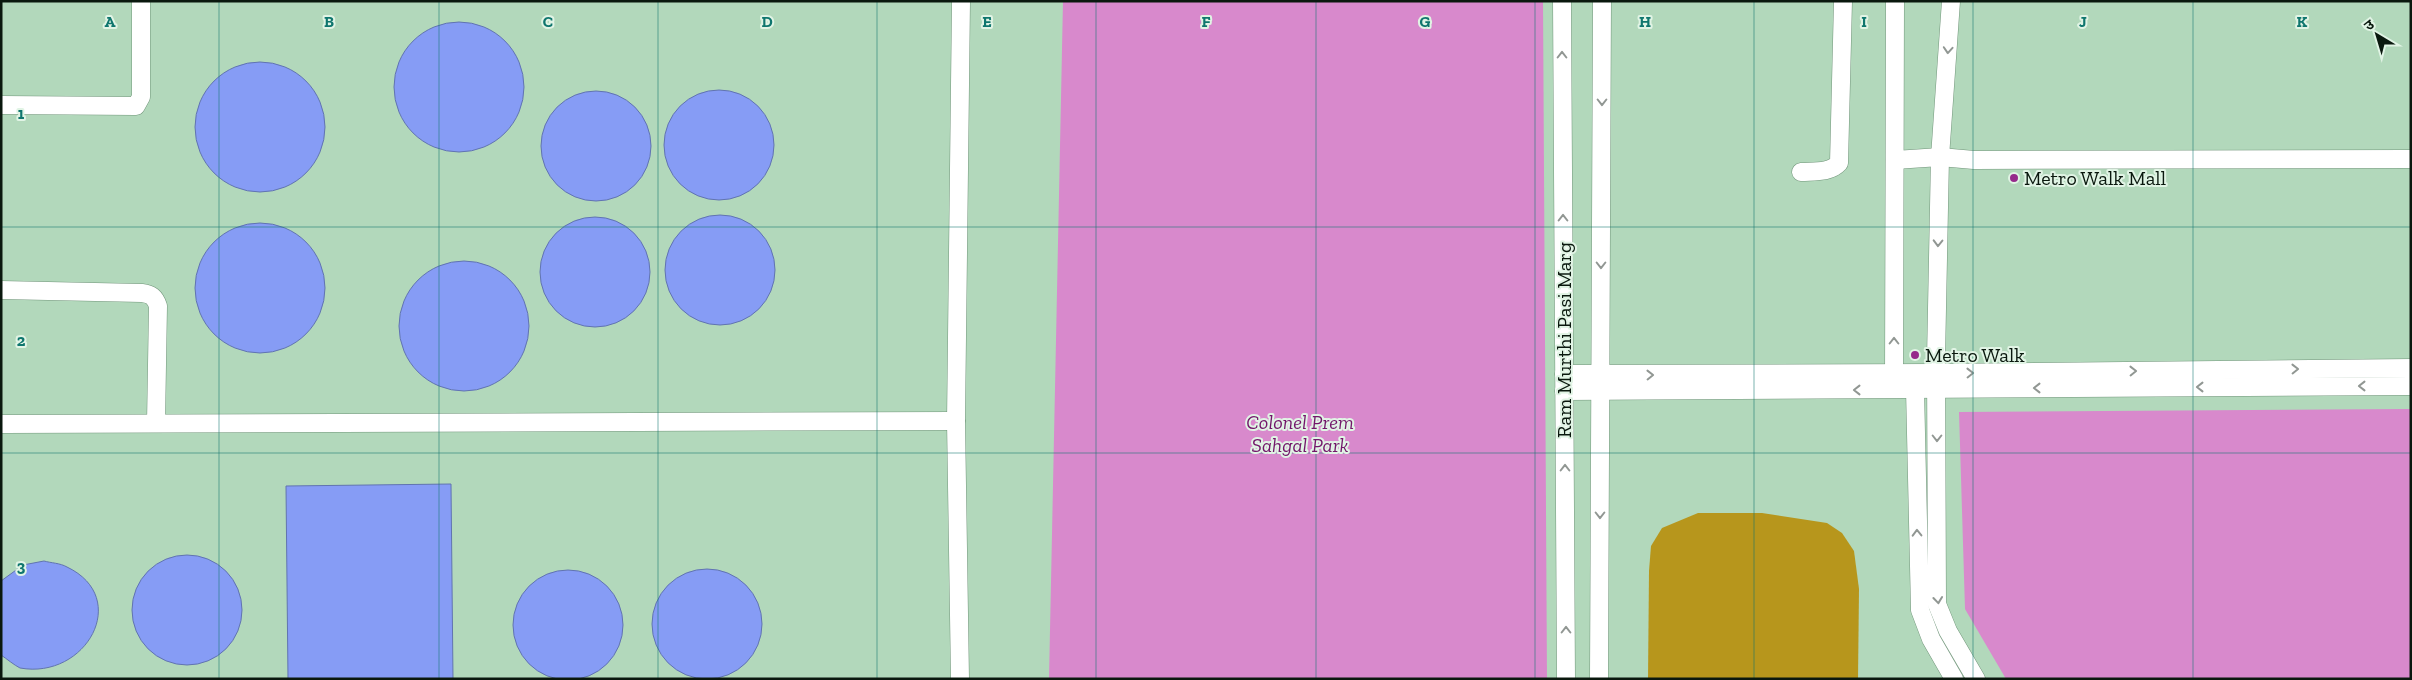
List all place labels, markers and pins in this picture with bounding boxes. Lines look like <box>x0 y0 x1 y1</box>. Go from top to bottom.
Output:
place label: Metro Walk Mall <box>2024 166 2166 190</box>
marker: Metro Walk Mall <box>2008 172 2020 184</box>
place label: Metro Walk <box>1925 343 2025 367</box>
marker: Metro Walk <box>1909 349 1921 361</box>

